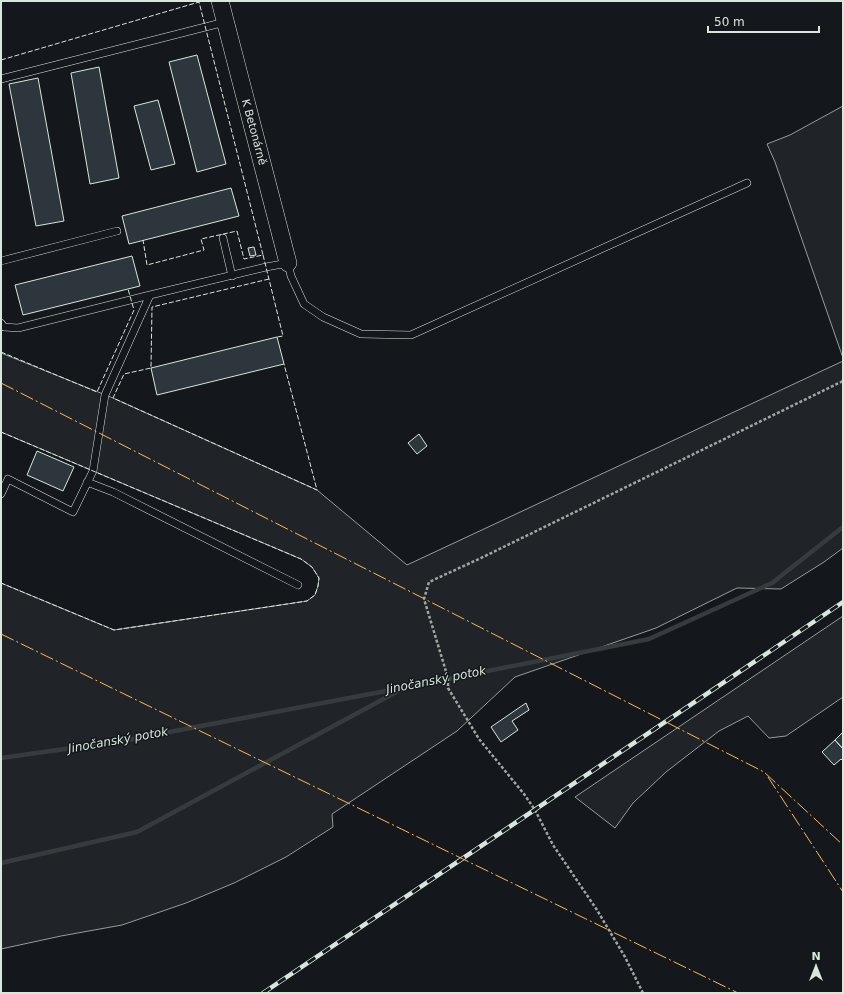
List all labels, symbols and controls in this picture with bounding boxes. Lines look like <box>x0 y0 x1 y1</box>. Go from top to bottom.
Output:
scale bar <box>708 8 819 34</box>
text: 50 m <box>714 15 745 29</box>
street label: K Betonárně <box>239 98 269 167</box>
water label: Jinočanský potok <box>383 663 488 697</box>
water label: Jinočanský potok <box>65 724 170 756</box>
north arrow <box>796 946 836 986</box>
text: N <box>811 950 821 963</box>

